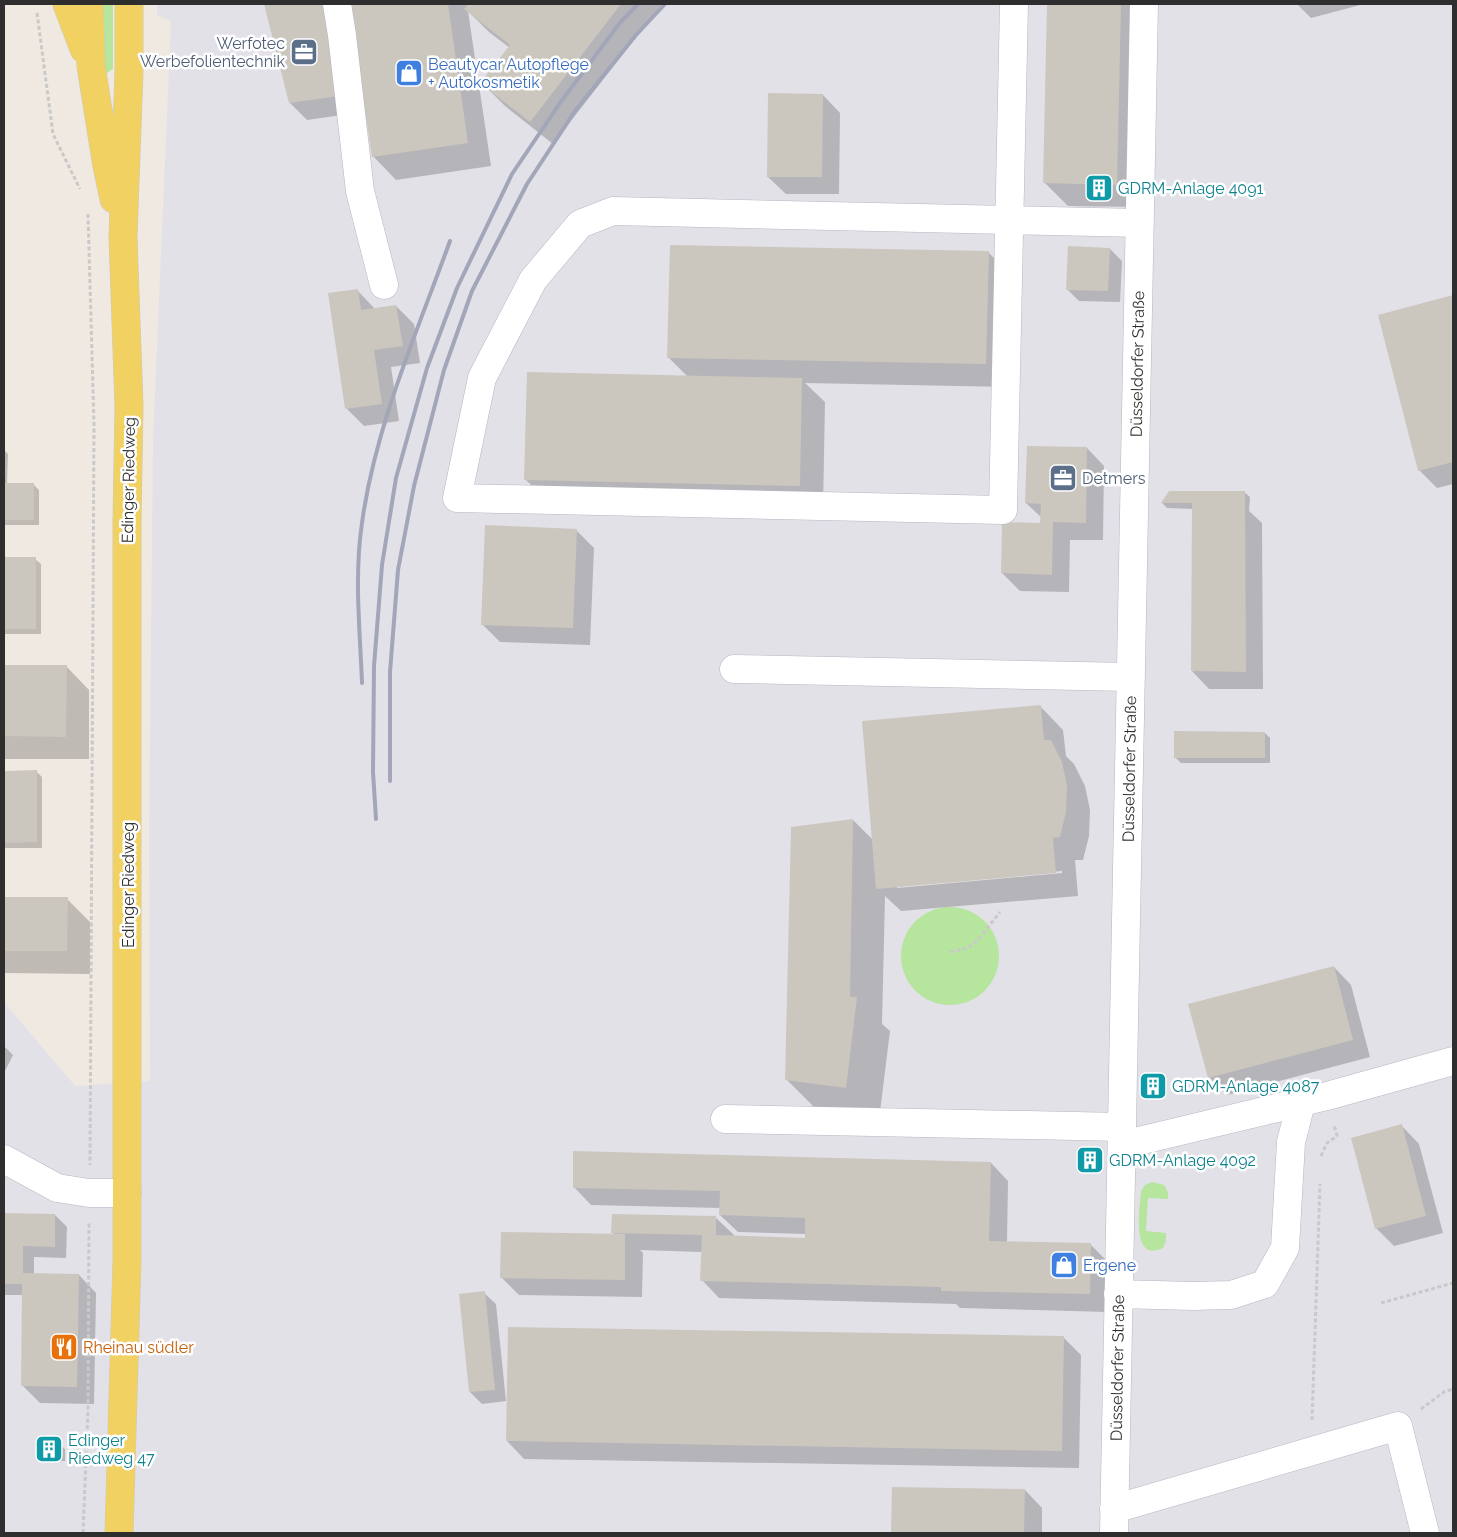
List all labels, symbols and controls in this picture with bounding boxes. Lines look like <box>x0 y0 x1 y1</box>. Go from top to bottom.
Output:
place label: Werfotec Werbefolientechnik <box>140 34 286 71</box>
office icon: Werfotec Werbefolientechnik <box>289 37 319 67</box>
place label: Beautycar Autopflege + Autokosmetik <box>428 55 589 92</box>
shop icon: Beautycar Autopflege + Autokosmetik <box>394 58 424 88</box>
building icon: GDRM-Anlage 4091 <box>1084 173 1114 203</box>
place label: GDRM-Anlage 4091 <box>1118 179 1264 198</box>
street label: Düsseldorfer Straße <box>1127 291 1148 437</box>
street label: Edinger Riedweg <box>118 417 139 543</box>
office icon: Detmers <box>1048 463 1078 493</box>
place label: Detmers <box>1082 469 1146 488</box>
street label: Düsseldorfer Straße <box>1119 696 1140 842</box>
street label: Edinger Riedweg <box>119 822 138 948</box>
building icon: GDRM-Anlage 4087 <box>1138 1071 1168 1101</box>
place label: GDRM-Anlage 4087 <box>1172 1077 1320 1096</box>
building icon: GDRM-Anlage 4092 <box>1075 1145 1105 1175</box>
place label: GDRM-Anlage 4092 <box>1109 1151 1256 1170</box>
shop icon: Ergene <box>1049 1250 1079 1280</box>
place label: Ergene <box>1083 1256 1136 1275</box>
street label: Düsseldorfer Straße <box>1107 1295 1128 1441</box>
restaurant icon: Rheinau südler <box>49 1332 79 1362</box>
place label: Rheinau südler <box>83 1338 194 1357</box>
place label: Edinger Riedweg 47 <box>68 1431 155 1468</box>
building icon: Edinger Riedweg 47 <box>34 1434 64 1464</box>

